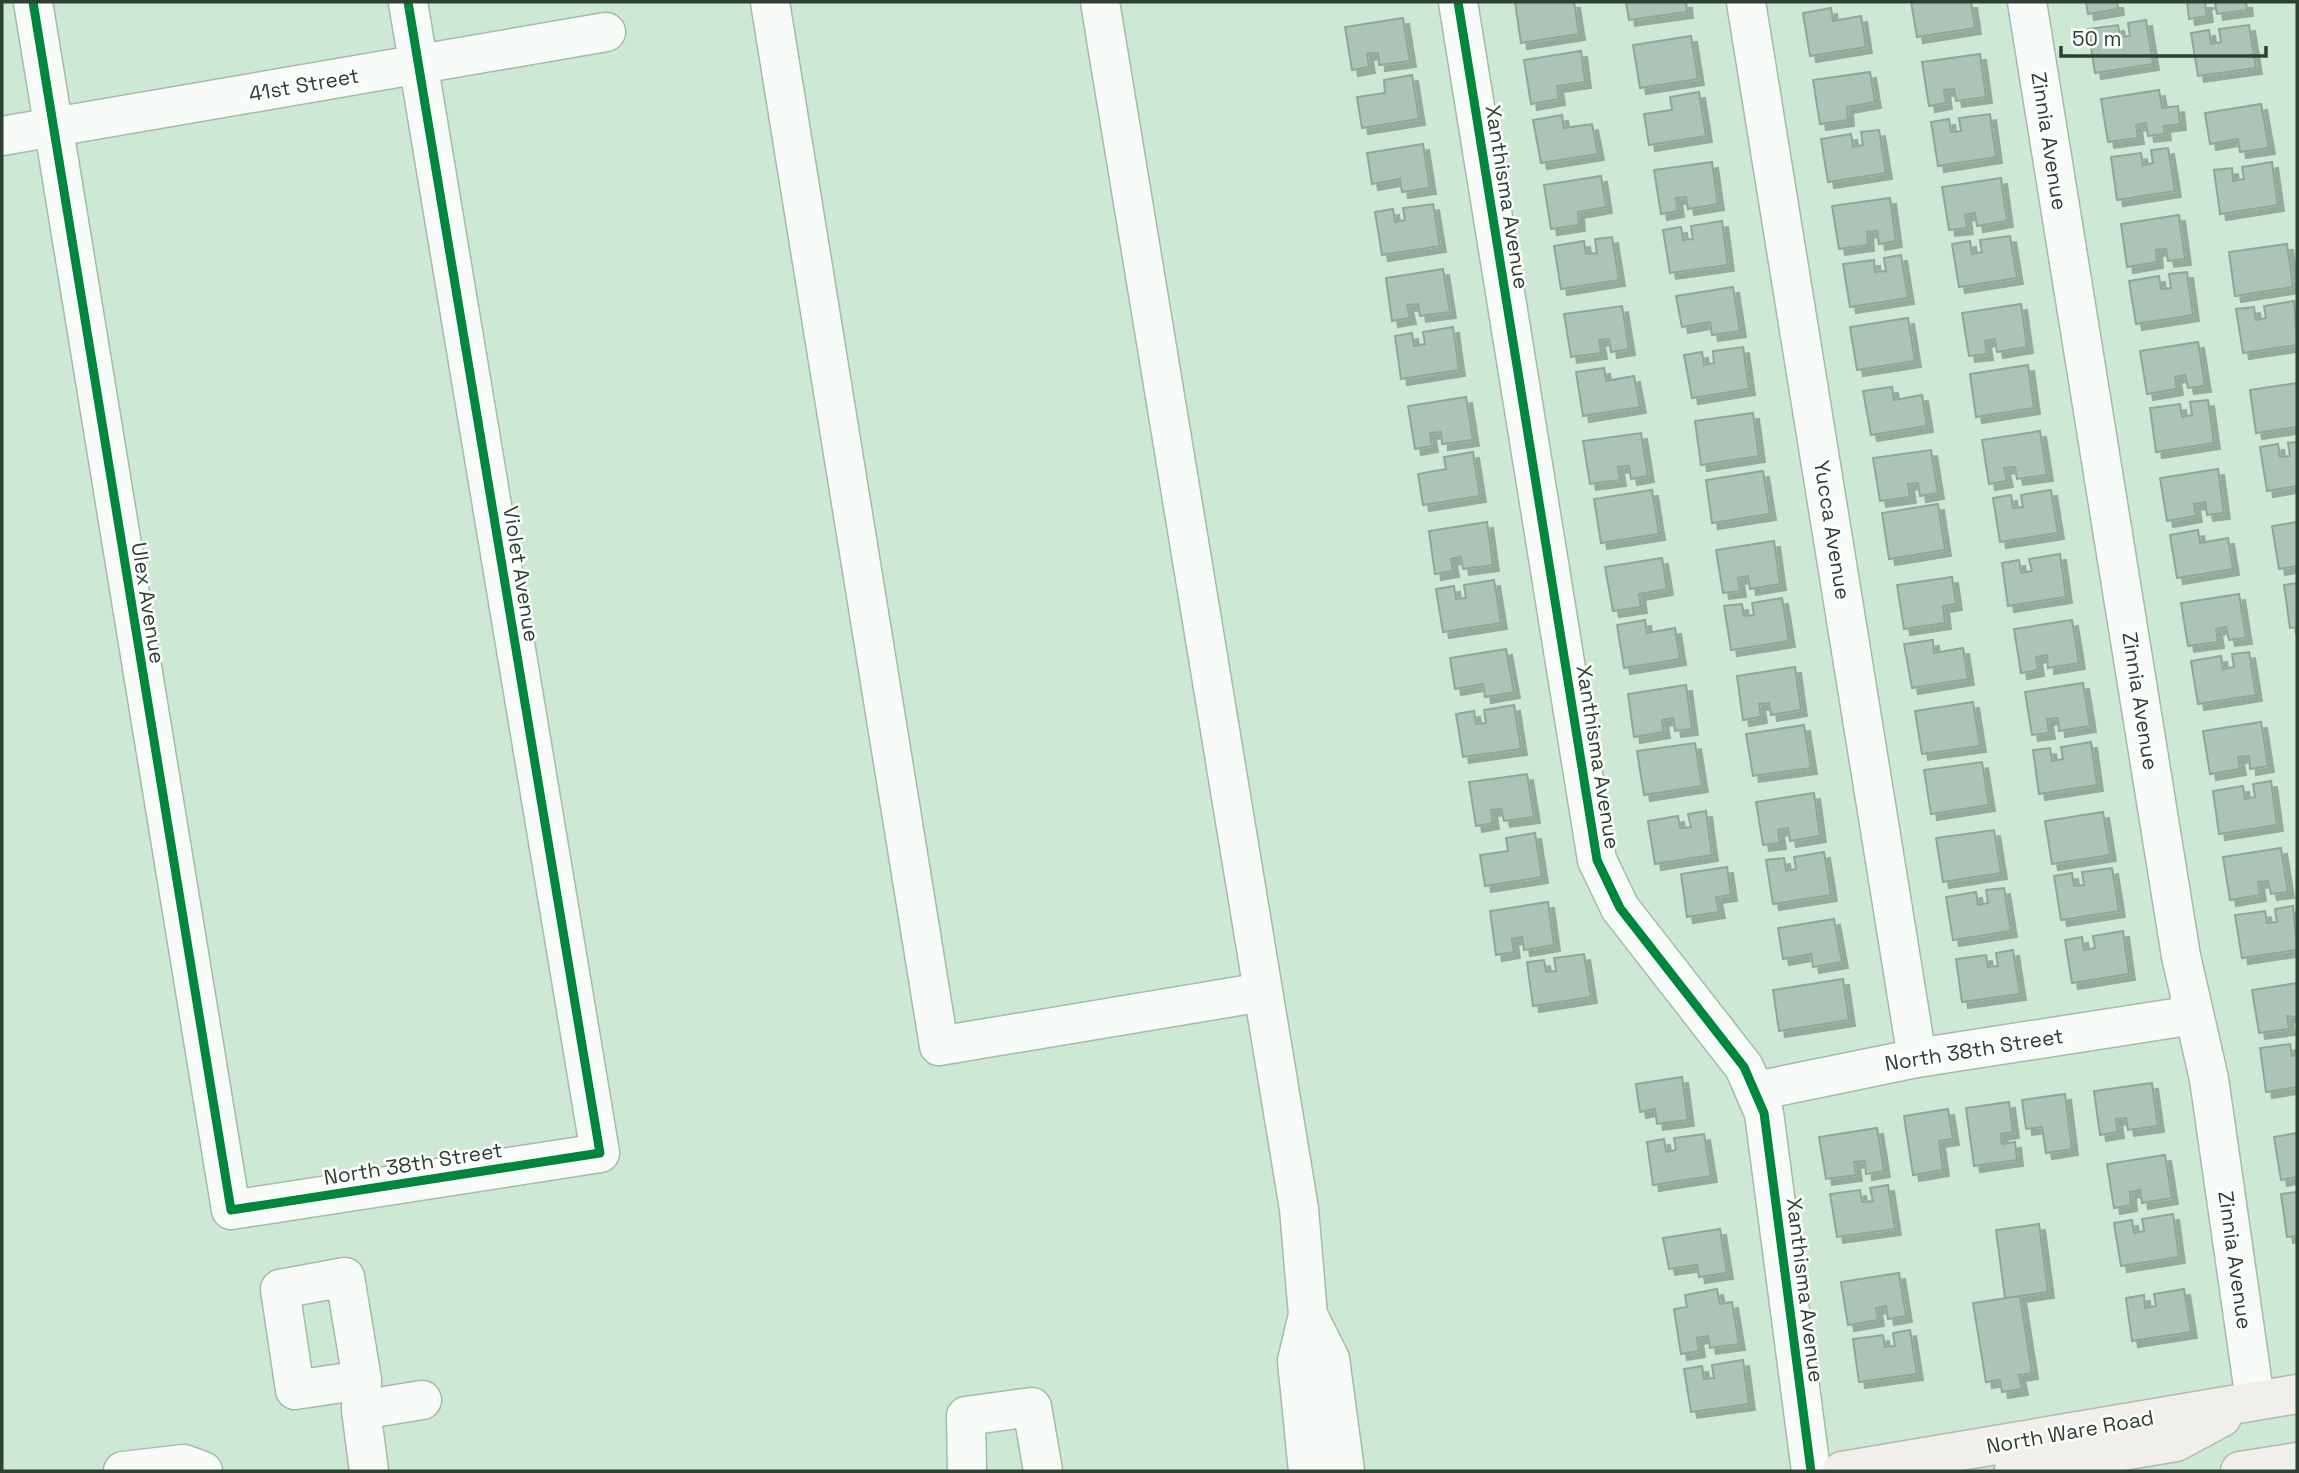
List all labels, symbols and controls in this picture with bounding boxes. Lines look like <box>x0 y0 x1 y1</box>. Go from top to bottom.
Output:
scale bar <box>2061 14 2266 58</box>
text: 50 m <box>2072 25 2122 52</box>
street label: 41st Street <box>247 62 361 107</box>
street label: Zinnia Avenue <box>2025 70 2074 212</box>
street label: Xanthisma Avenue <box>1480 103 1535 291</box>
street label: Yucca Avenue <box>1808 458 1857 601</box>
street label: Violet Avenue <box>497 504 546 644</box>
street label: Ulex Avenue <box>126 540 171 666</box>
street label: Zinnia Avenue <box>2116 630 2165 772</box>
street label: Xanthisma Avenue <box>1571 663 1626 851</box>
street label: North 38th Street <box>1883 1022 2065 1077</box>
street label: North 38th Street <box>322 1136 504 1191</box>
street label: Zinnia Avenue <box>2212 1189 2259 1331</box>
street label: Xanthisma Avenue <box>1781 1196 1830 1384</box>
street label: North Ware Road <box>1984 1403 2156 1460</box>

